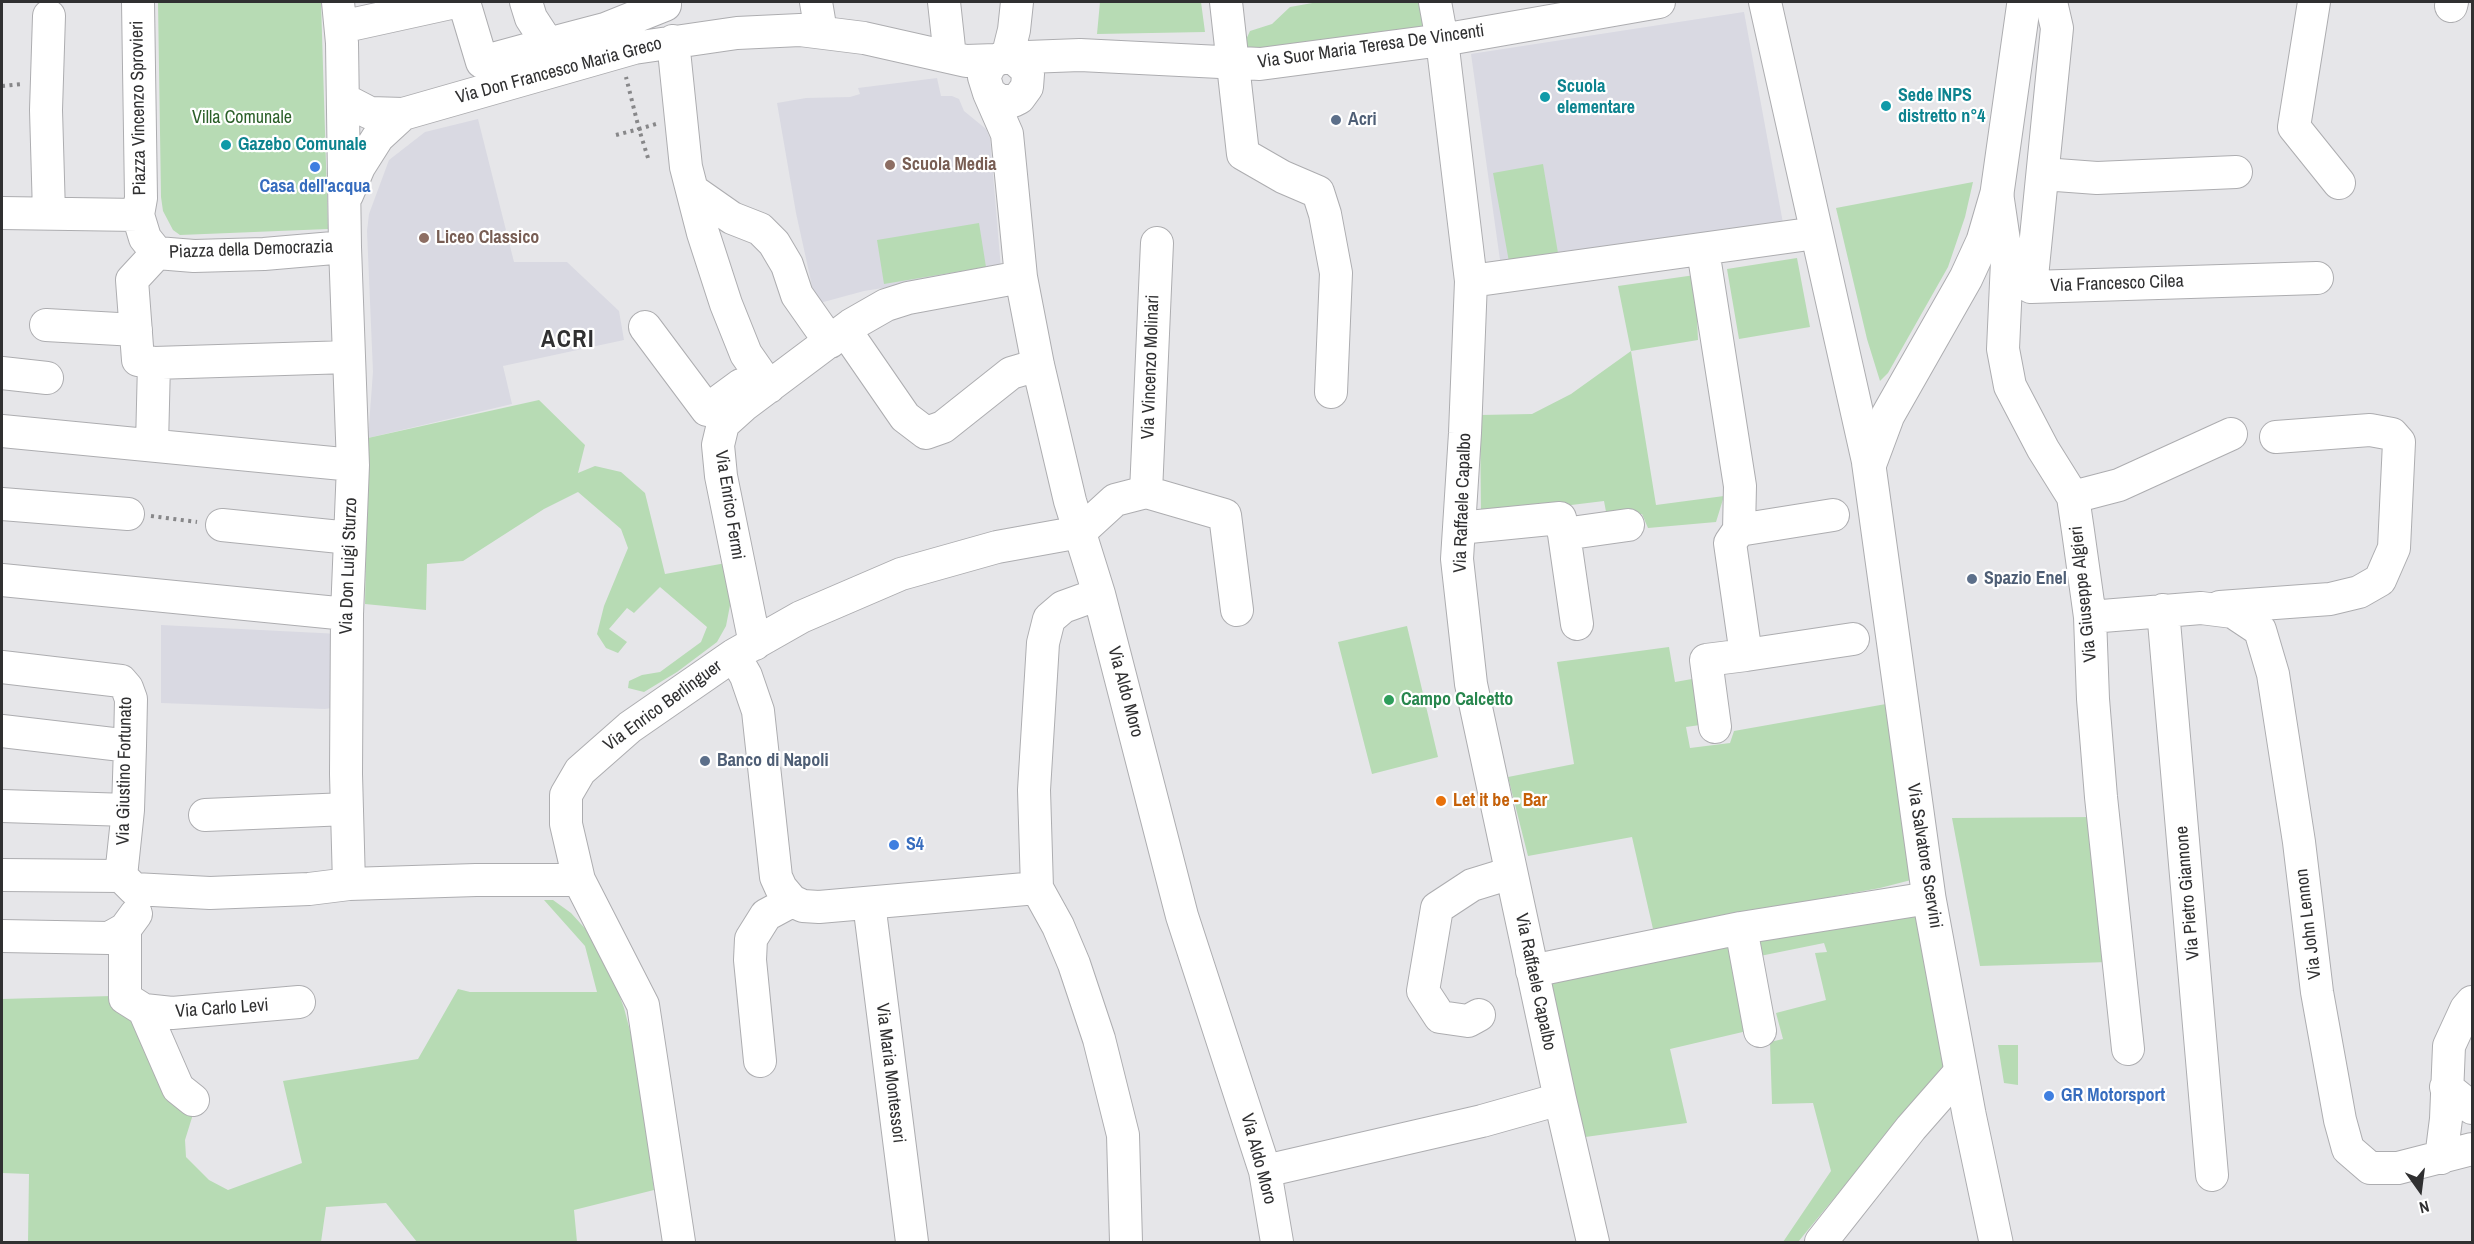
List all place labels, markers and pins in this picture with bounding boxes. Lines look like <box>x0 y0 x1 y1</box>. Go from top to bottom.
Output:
place label: Scuola elementare <box>1557 76 1635 118</box>
place label: Sede INPS distretto n°4 <box>1898 85 1986 128</box>
marker: Scuola elementare <box>1538 90 1552 104</box>
marker: Sede INPS distretto n°4 <box>1879 99 1893 113</box>
place label: Acri <box>1348 109 1377 131</box>
marker: Acri <box>1329 113 1343 127</box>
place label: Gazebo Comunale <box>238 134 367 156</box>
marker: Gazebo Comunale <box>219 138 233 152</box>
place label: Scuola Media <box>902 154 996 176</box>
marker: Scuola Media <box>883 158 897 172</box>
marker: Casa dell'acqua <box>308 160 322 174</box>
place label: Casa dell'acqua <box>260 176 370 198</box>
place label: Liceo Classico <box>436 227 539 249</box>
marker: Liceo Classico <box>417 231 431 245</box>
place label: Spazio Enel <box>1984 568 2067 590</box>
marker: Spazio Enel <box>1965 572 1979 586</box>
place label: Campo Calcetto <box>1401 689 1513 711</box>
marker: Campo Calcetto <box>1382 693 1396 707</box>
place label: Banco di Napoli <box>717 750 829 772</box>
marker: Banco di Napoli <box>698 754 712 768</box>
place label: Let it be - Bar <box>1453 790 1547 812</box>
marker: Let it be - Bar <box>1434 794 1448 808</box>
place label: S4 <box>906 834 924 856</box>
marker: S4 <box>887 838 901 852</box>
place label: GR Motorsport <box>2061 1085 2165 1107</box>
marker: GR Motorsport <box>2042 1089 2056 1103</box>

